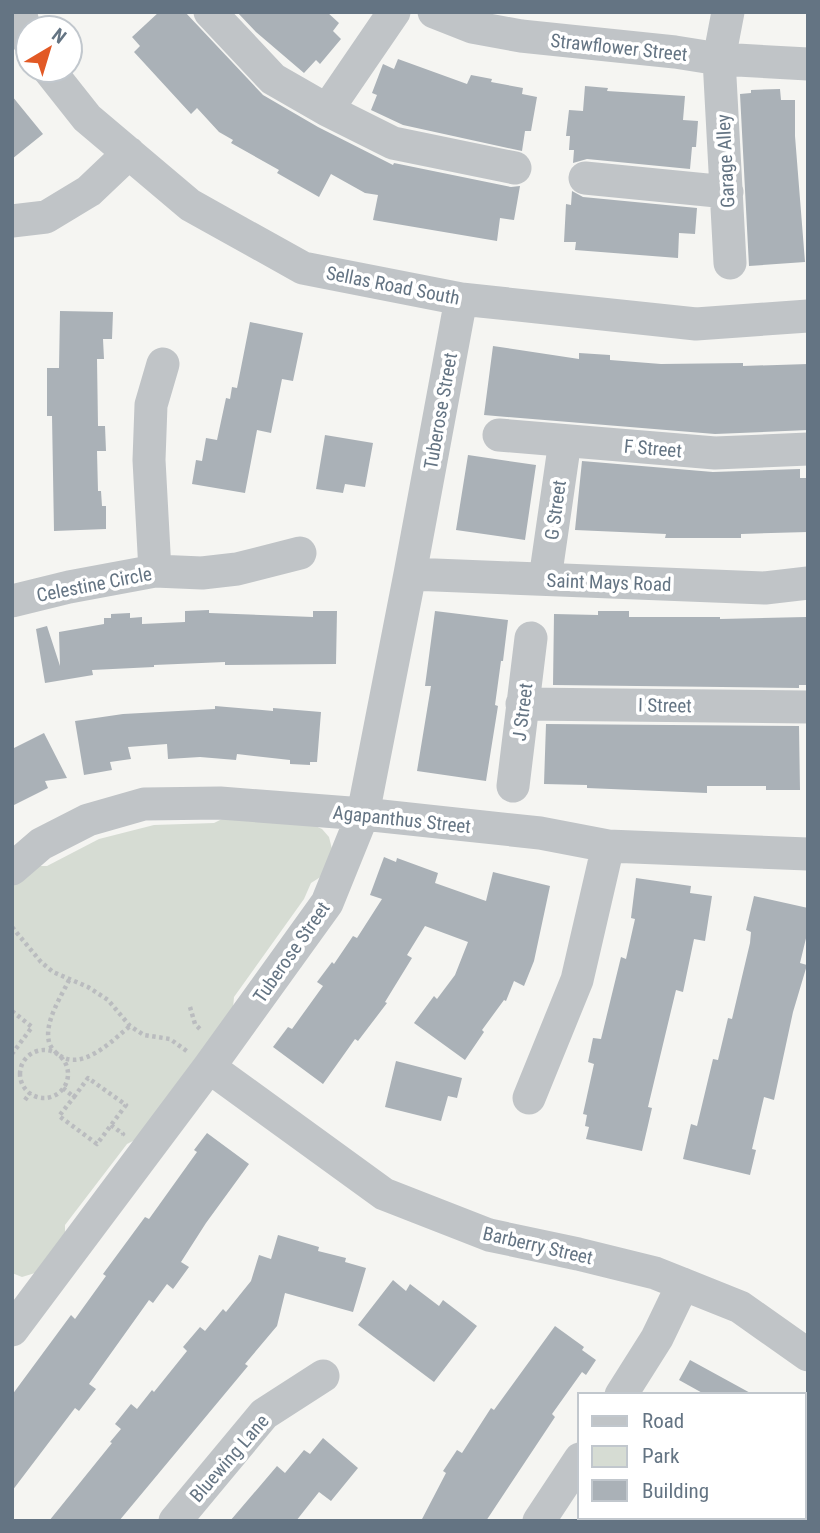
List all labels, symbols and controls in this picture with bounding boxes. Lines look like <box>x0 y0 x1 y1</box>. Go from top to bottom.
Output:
north arrow <box>14 14 84 84</box>
text: N <box>47 23 71 49</box>
street label: Strawflower Street <box>549 29 688 66</box>
street label: Garage Alley <box>712 113 739 208</box>
street label: Sellas Road South <box>324 261 462 310</box>
street label: Tuberose Street <box>419 351 462 471</box>
street label: F Street <box>623 435 683 462</box>
street label: G Street <box>540 479 571 541</box>
street label: Celestine Circle <box>35 562 154 607</box>
street label: Saint Mays Road <box>546 569 672 596</box>
street label: J Street <box>508 682 537 742</box>
street label: I Street <box>638 694 692 717</box>
street label: Agapanthus Street <box>332 801 472 838</box>
street label: Tuberose Street <box>248 897 335 1007</box>
street label: Barberry Street <box>481 1222 595 1269</box>
legend <box>578 1393 806 1519</box>
text: Road <box>642 1409 684 1433</box>
street label: Bluewing Lane <box>185 1410 274 1507</box>
text: Park <box>642 1444 680 1468</box>
text: Building <box>642 1479 709 1503</box>

